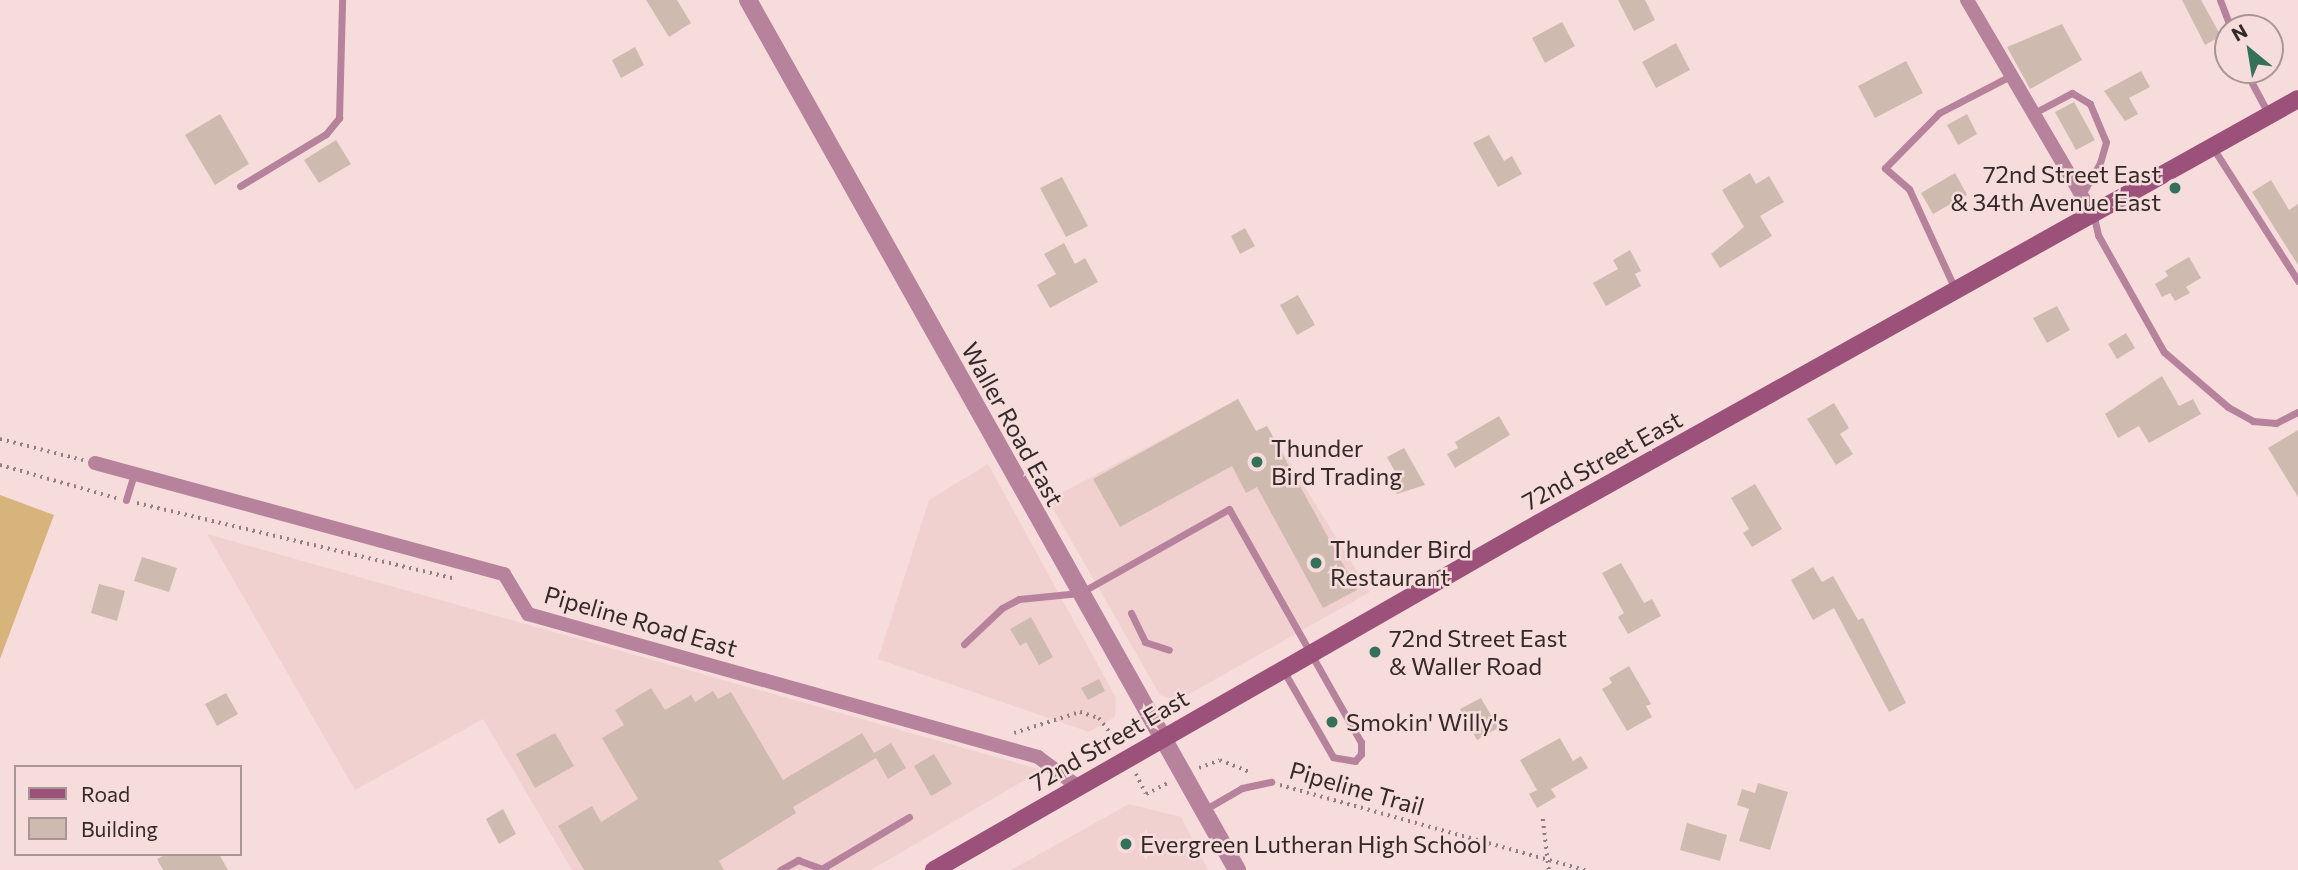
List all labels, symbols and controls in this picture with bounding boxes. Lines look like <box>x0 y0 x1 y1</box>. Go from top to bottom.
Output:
north arrow <box>2214 14 2284 84</box>
text: N <box>2227 19 2251 46</box>
place label: 72nd Street East & 34th Avenue East <box>1950 160 2161 216</box>
marker: 72nd Street East & 34th Avenue East <box>2167 180 2183 196</box>
street label: Waller Road East <box>956 337 1070 511</box>
street label: 72nd Street East <box>1517 404 1687 516</box>
place label: Thunder Bird Trading <box>1271 434 1402 490</box>
marker: Thunder Bird Trading <box>1249 454 1265 470</box>
place label: Thunder Bird Restaurant <box>1330 535 1472 591</box>
marker: Thunder Bird Restaurant <box>1308 555 1324 571</box>
street label: Pipeline Road East <box>541 580 741 662</box>
place label: 72nd Street East & Waller Road <box>1389 624 1567 680</box>
marker: 72nd Street East & Waller Road <box>1367 644 1383 660</box>
street label: 72nd Street East <box>1025 683 1193 797</box>
place label: Smokin' Willy's <box>1346 708 1509 736</box>
marker: Smokin' Willy's <box>1324 714 1340 730</box>
street label: Pipeline Trail <box>1286 755 1428 821</box>
legend <box>14 765 242 856</box>
text: Road <box>81 781 130 806</box>
text: Building <box>81 816 158 841</box>
place label: Evergreen Lutheran High School <box>1140 830 1487 858</box>
marker: Evergreen Lutheran High School <box>1118 836 1134 852</box>

